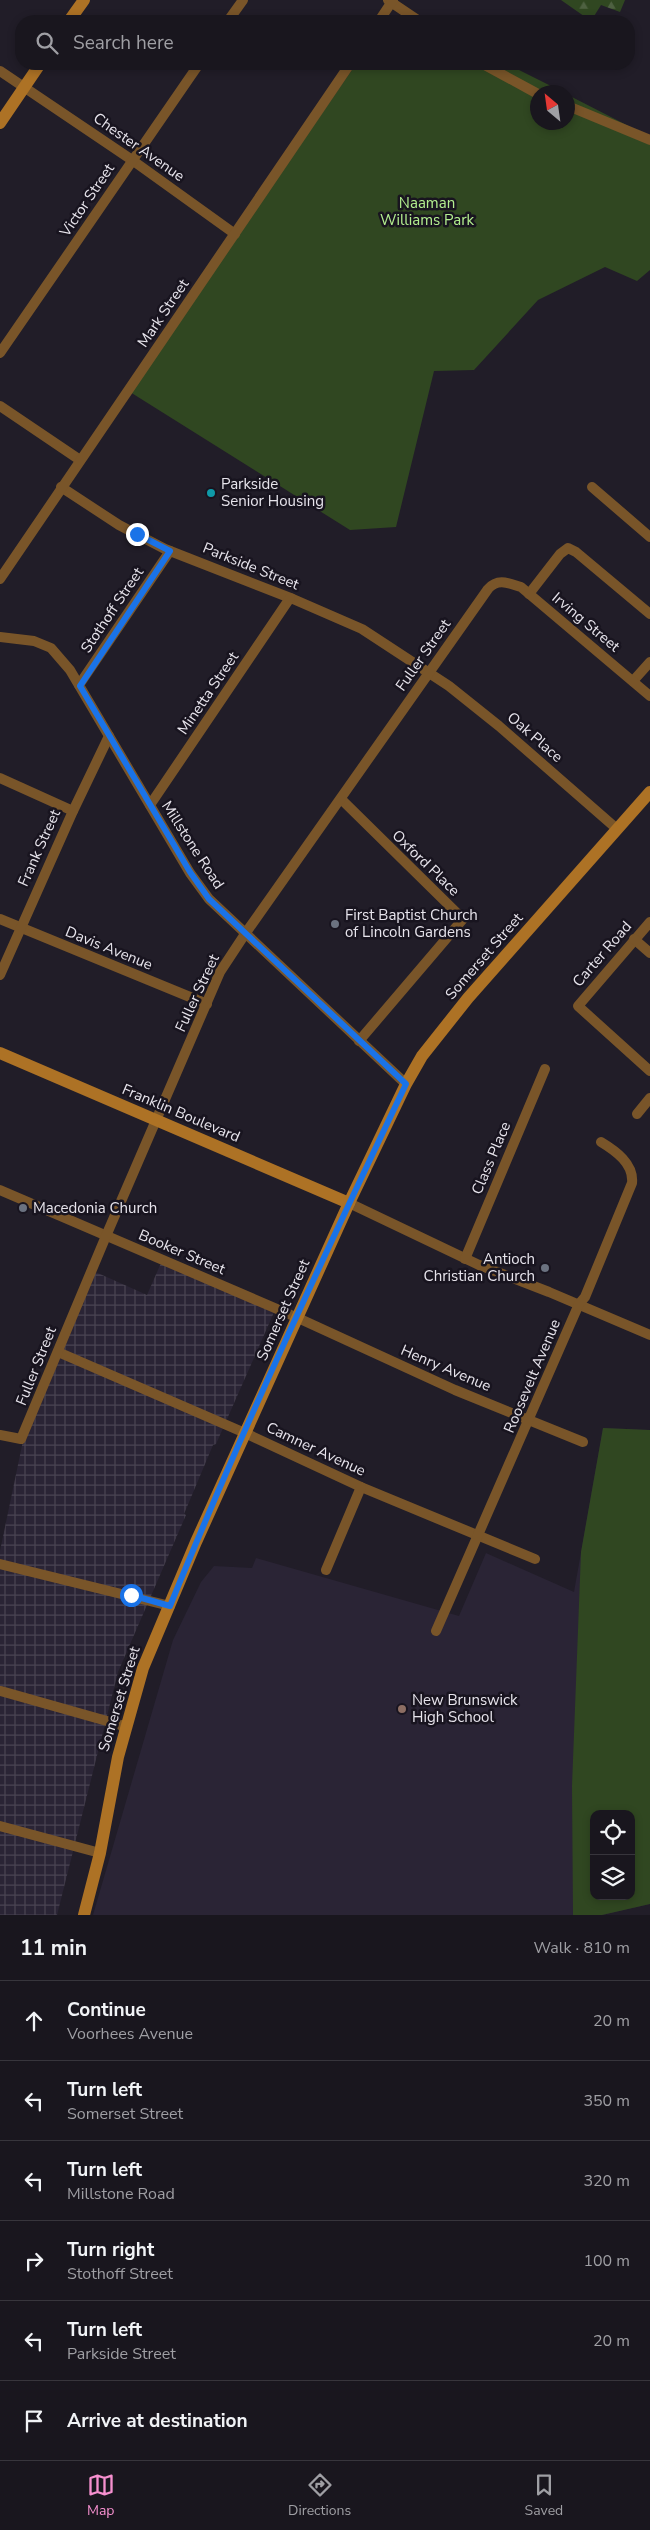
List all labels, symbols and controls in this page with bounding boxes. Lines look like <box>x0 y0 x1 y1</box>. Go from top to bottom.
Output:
search box <box>15 15 635 70</box>
icon: search <box>33 29 61 57</box>
text: Search here <box>73 30 174 56</box>
north arrow <box>530 85 575 130</box>
street label: Chester Avenue <box>89 108 189 186</box>
street label: Victor Street <box>55 159 119 241</box>
park label: Naaman Williams Park <box>380 193 475 230</box>
street label: Mark Street <box>133 274 194 351</box>
place label: Parkside Senior Housing <box>221 474 324 511</box>
marker: Parkside Senior Housing <box>205 487 217 499</box>
route end <box>126 523 149 546</box>
street label: Parkside Street <box>200 538 303 595</box>
street label: Stothoff Street <box>76 563 148 657</box>
street label: Irving Street <box>548 588 625 657</box>
street label: Fuller Street <box>391 614 456 695</box>
street label: Minetta Street <box>173 647 244 738</box>
street label: Oak Place <box>503 707 567 767</box>
street label: Millstone Road <box>157 797 229 893</box>
street label: Frank Street <box>13 806 65 890</box>
street label: Oxford Place <box>388 826 464 900</box>
place label: First Baptist Church of Lincoln Gardens <box>345 905 478 942</box>
street label: Somerset Street <box>441 908 528 1004</box>
street label: Carter Road <box>568 917 636 991</box>
marker: First Baptist Church of Lincoln Gardens <box>329 918 341 930</box>
street label: Davis Avenue <box>62 921 156 975</box>
street label: Fuller Street <box>170 950 224 1035</box>
street label: Franklin Boulevard <box>119 1079 243 1147</box>
street label: Class Place <box>467 1118 515 1198</box>
place label: Macedonia Church <box>33 1198 157 1218</box>
marker: Macedonia Church <box>17 1202 29 1214</box>
street label: Booker Street <box>136 1225 229 1280</box>
place label: Antioch Christian Church <box>424 1249 535 1286</box>
street label: Somerset Street <box>252 1256 315 1364</box>
marker: Antioch Christian Church <box>539 1262 551 1274</box>
street label: Roosevelt Avenue <box>499 1316 565 1436</box>
street label: Fuller Street <box>11 1323 61 1408</box>
street label: Henry Avenue <box>398 1340 494 1396</box>
street label: Camner Avenue <box>263 1417 369 1481</box>
route start <box>120 1584 143 1607</box>
street label: Somerset Street <box>94 1643 145 1754</box>
place label: New Brunswick High School <box>412 1690 518 1727</box>
marker: New Brunswick High School <box>396 1703 408 1715</box>
map controls <box>590 1810 635 1900</box>
button: locate <box>590 1810 635 1855</box>
button: layers <box>590 1855 635 1900</box>
text: 11 min <box>20 1934 87 1962</box>
text: Walk · 810 m <box>534 1937 630 1959</box>
text: Continue <box>67 1997 146 2023</box>
icon: ahead <box>20 2007 48 2035</box>
text: 20 m <box>593 2010 630 2032</box>
text: Voorhees Avenue <box>67 2023 193 2045</box>
text: Turn left <box>67 2077 142 2103</box>
icon: left <box>20 2087 48 2115</box>
text: 350 m <box>583 2090 630 2112</box>
text: Somerset Street <box>67 2103 183 2125</box>
text: Turn left <box>67 2157 142 2183</box>
icon: left <box>20 2167 48 2195</box>
text: 320 m <box>583 2170 630 2192</box>
text: Millstone Road <box>67 2183 175 2205</box>
text: Turn right <box>67 2237 154 2263</box>
icon: right <box>20 2247 48 2275</box>
text: 100 m <box>583 2250 630 2272</box>
text: Stothoff Street <box>67 2263 173 2285</box>
text: Turn left <box>67 2317 142 2343</box>
icon: left <box>20 2327 48 2355</box>
text: 20 m <box>593 2330 630 2352</box>
text: Parkside Street <box>67 2343 176 2365</box>
icon: arrive <box>20 2407 48 2435</box>
text: Arrive at destination <box>67 2408 248 2434</box>
tab: Map <box>87 2471 115 2520</box>
tab: Directions <box>288 2471 351 2520</box>
tab: Saved <box>525 2471 563 2520</box>

